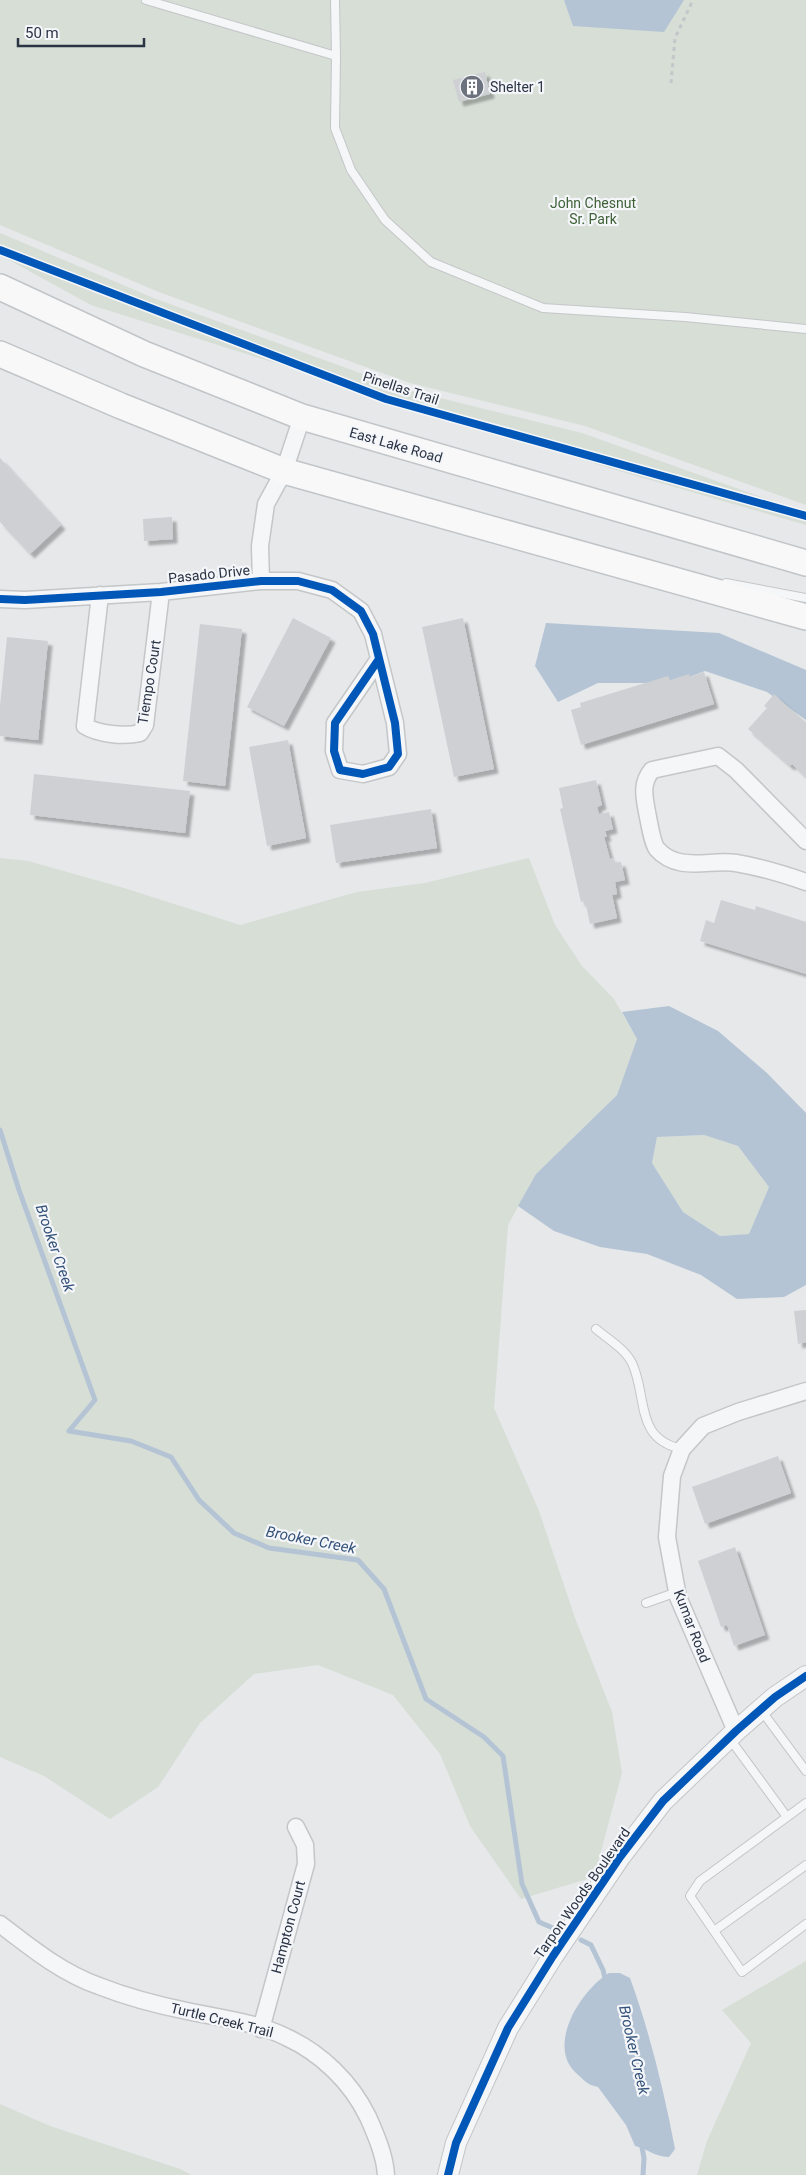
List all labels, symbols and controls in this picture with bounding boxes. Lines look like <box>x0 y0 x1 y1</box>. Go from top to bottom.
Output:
scale bar <box>18 15 144 47</box>
text: 50 m <box>25 24 59 42</box>
building icon: Shelter 1 <box>459 74 485 100</box>
place label: Shelter 1 <box>490 79 545 95</box>
park label: John Chesnut Sr. Park <box>550 195 636 227</box>
street label: Pinellas Trail <box>361 368 441 408</box>
street label: East Lake Road <box>348 424 444 466</box>
street label: Pasado Drive <box>167 562 251 586</box>
street label: Tiempo Court <box>134 638 164 725</box>
water label: Brooker Creek <box>32 1202 79 1295</box>
water label: Brooker Creek <box>265 1522 358 1558</box>
street label: Kumar Road <box>671 1587 713 1665</box>
street label: Tarpon Woods Boulevard <box>531 1825 633 1961</box>
street label: Hampton Court <box>268 1878 308 1975</box>
street label: Turtle Creek Trail <box>169 2000 275 2040</box>
water label: Brooker Creek <box>615 2004 653 2097</box>

